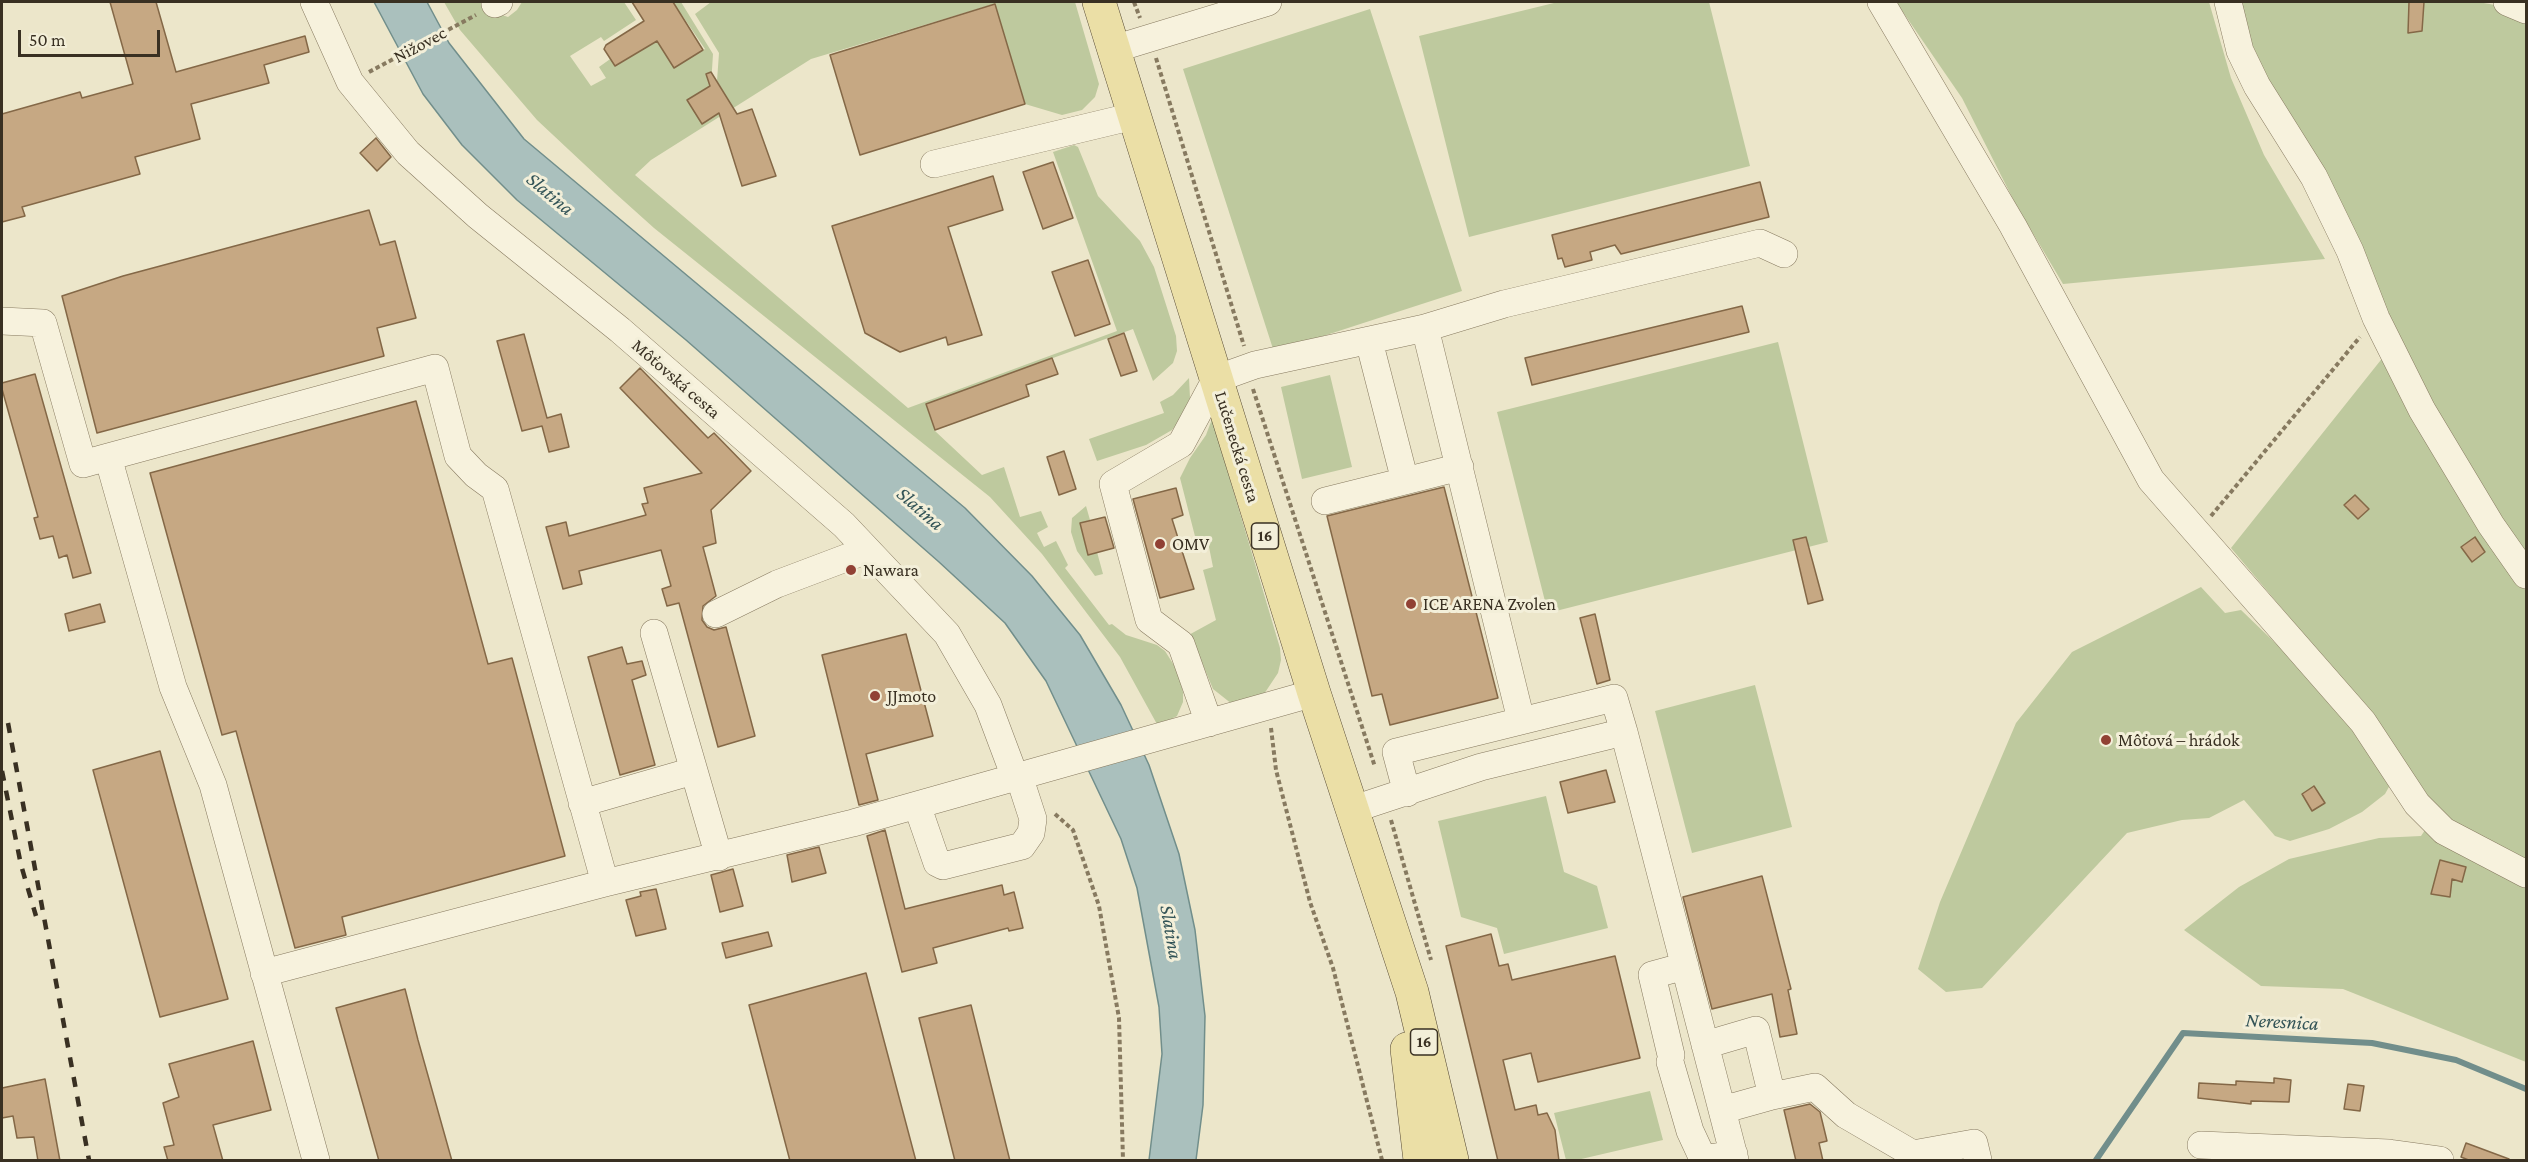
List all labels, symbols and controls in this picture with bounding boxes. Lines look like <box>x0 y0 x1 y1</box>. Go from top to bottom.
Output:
scale bar <box>21 18 164 56</box>
street label: Nižovec <box>390 22 450 68</box>
text: 50 m <box>29 30 66 50</box>
water label: Slatina <box>521 167 579 221</box>
street label: Môťovská cesta <box>627 335 725 423</box>
street label: Lučenecká cesta <box>1210 389 1264 505</box>
water label: Slatina <box>892 482 948 536</box>
road number: 16 <box>1252 523 1278 549</box>
place label: OMV <box>1172 533 1209 555</box>
marker: OMV <box>1153 537 1167 551</box>
place label: Nawara <box>863 559 919 581</box>
marker: Nawara <box>844 563 858 577</box>
place label: ICE ARENA Zvolen <box>1423 593 1556 615</box>
marker: ICE ARENA Zvolen <box>1404 597 1418 611</box>
place label: JJmoto <box>887 685 936 707</box>
marker: JJmoto <box>868 689 882 703</box>
place label: Môťová – hrádok <box>2118 729 2240 751</box>
marker: Môťová – hrádok <box>2099 733 2113 747</box>
water label: Slatina <box>1154 903 1188 961</box>
water label: Neresnica <box>2245 1008 2319 1036</box>
road number: 16 <box>1410 1029 1438 1055</box>

